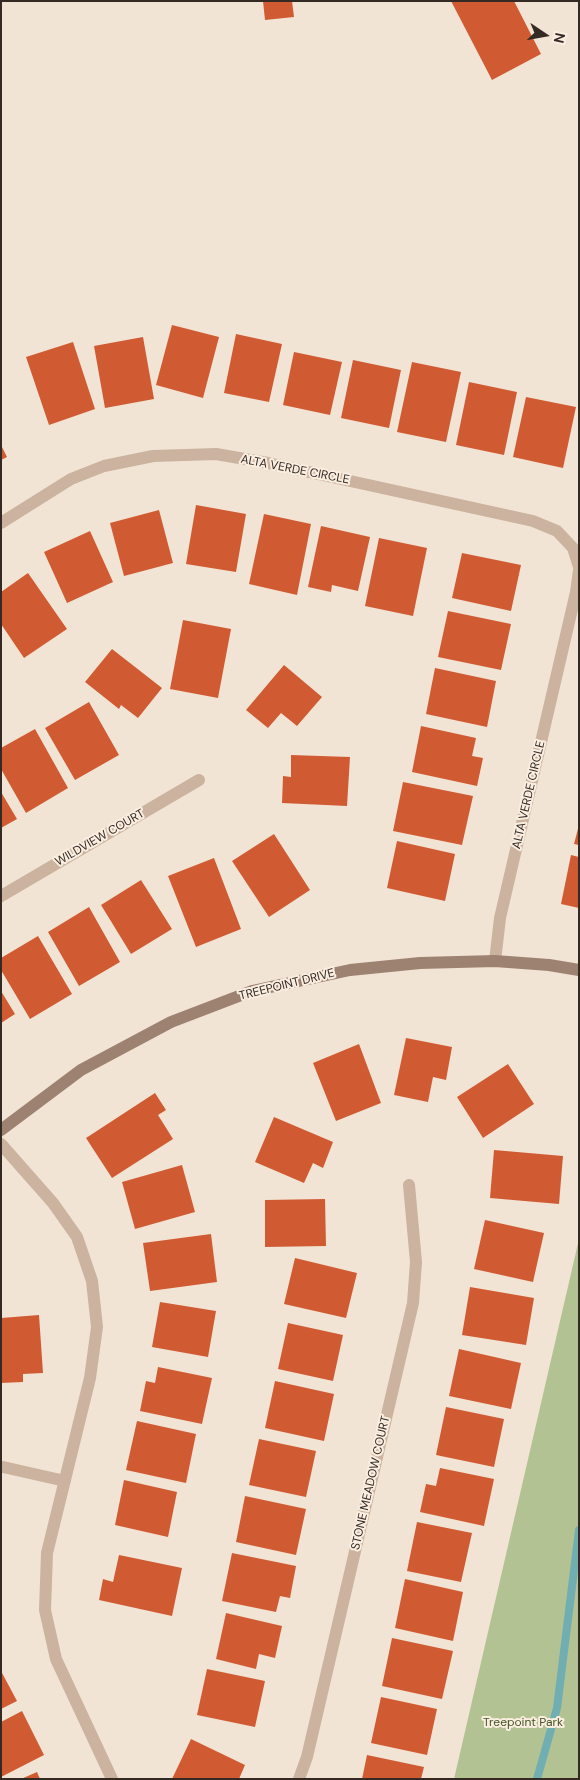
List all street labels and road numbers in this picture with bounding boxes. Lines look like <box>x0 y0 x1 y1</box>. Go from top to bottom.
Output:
street label: ALTA VERDE CIRCLE <box>239 452 351 488</box>
street label: ALTA VERDE CIRCLE <box>510 740 548 850</box>
street label: WILDVIEW COURT <box>53 807 147 869</box>
street label: TREEPOINT DRIVE <box>238 966 336 1004</box>
street label: STONE MEADOW COURT <box>349 1415 393 1551</box>

